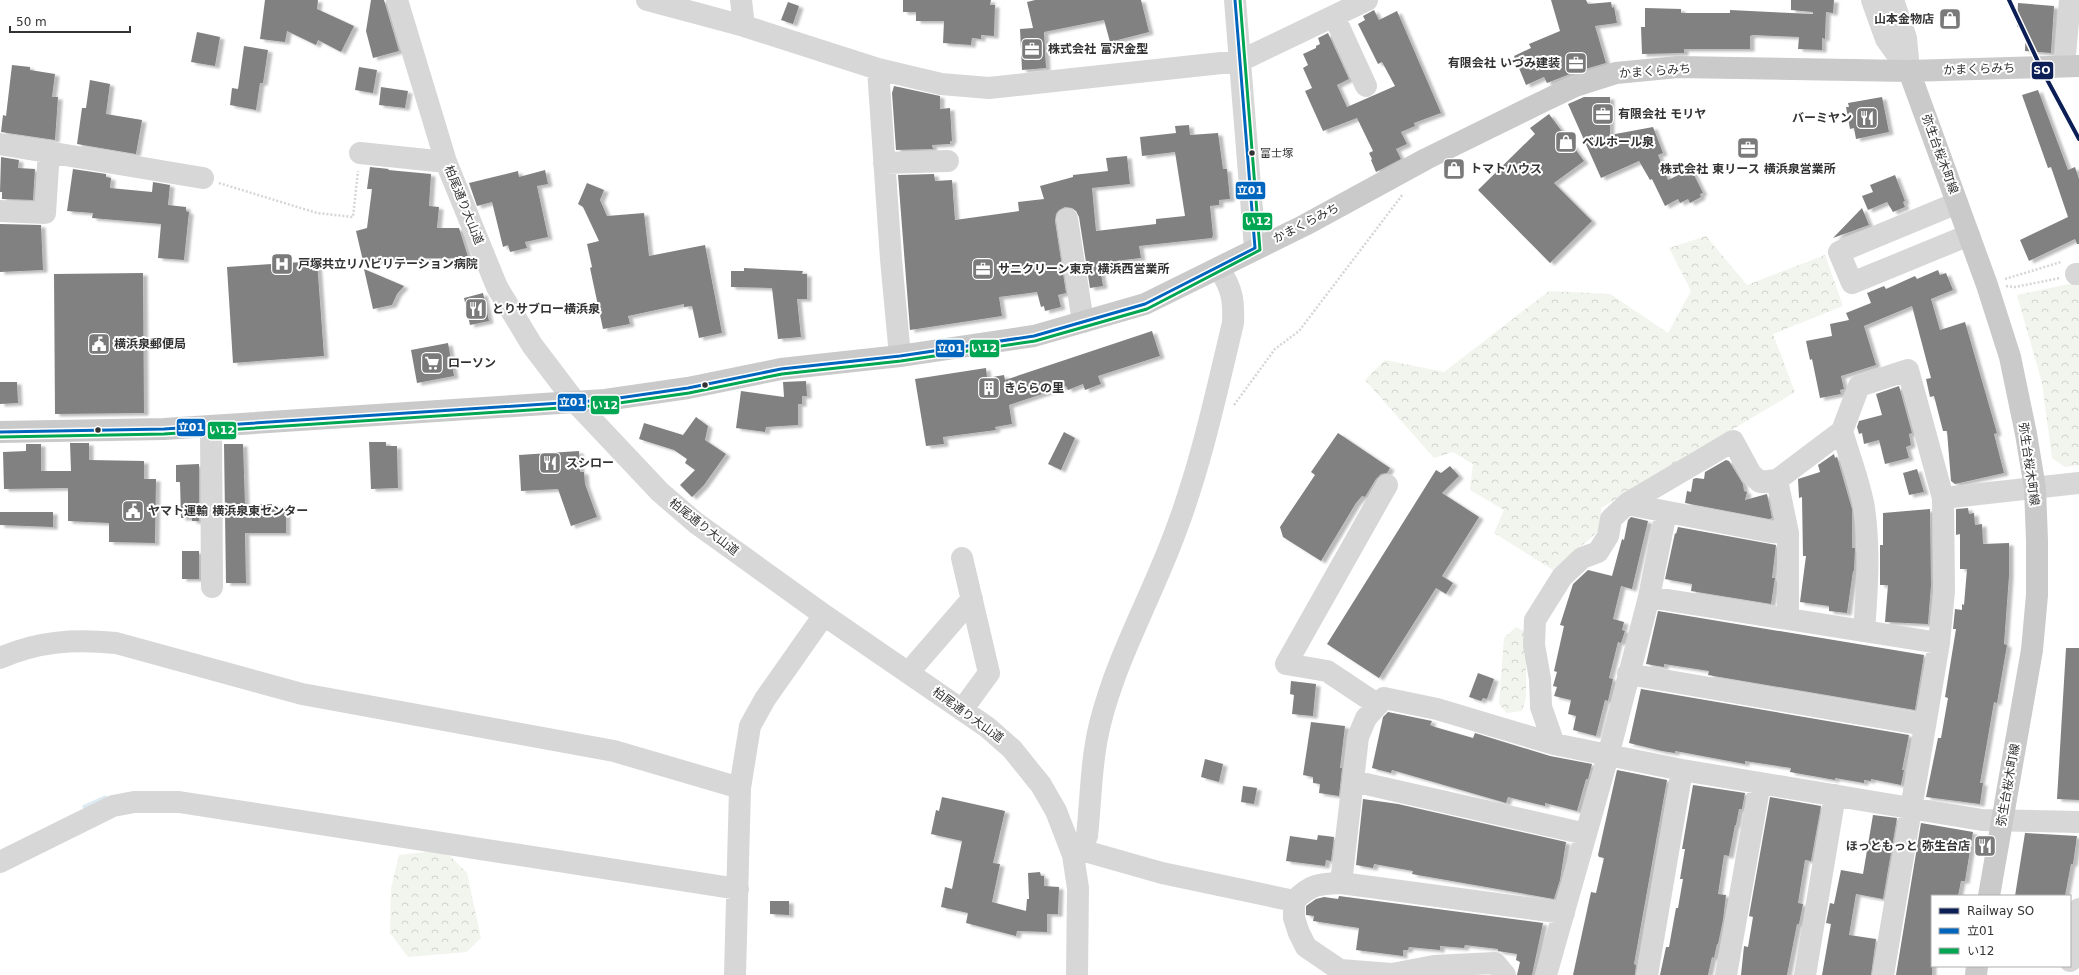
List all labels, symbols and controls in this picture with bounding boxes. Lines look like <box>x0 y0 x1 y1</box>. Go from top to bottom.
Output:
shop icon: 山本金物店 <box>1937 6 1963 32</box>
scale bar <box>10 8 130 34</box>
place label: 山本金物店 <box>1874 12 1934 26</box>
text: 50 m <box>16 15 47 29</box>
office icon: 株式会社 富沢金型 <box>1019 36 1045 62</box>
place label: 株式会社 富沢金型 <box>1048 42 1148 56</box>
office icon: 有限会社 いづみ建装 <box>1563 50 1589 76</box>
place label: 有限会社 いづみ建装 <box>1448 56 1560 70</box>
street label: かまくらみち <box>1943 61 2015 77</box>
line badge: SO <box>2031 61 2054 80</box>
street label: かまくらみち <box>1619 62 1691 80</box>
text: SO <box>2033 64 2051 77</box>
office icon: 有限会社 モリヤ <box>1590 101 1616 127</box>
restaurant icon: バーミヤン <box>1854 105 1880 131</box>
place label: 有限会社 モリヤ <box>1618 107 1706 121</box>
place label: バーミヤン <box>1792 111 1852 125</box>
street label: 弥生台桜木町線 <box>1919 112 1961 196</box>
shop icon: ベルホール泉 <box>1553 129 1579 155</box>
place label: ベルホール泉 <box>1582 135 1654 149</box>
office icon: 株式会社 東リース 横浜泉営業所 <box>1735 135 1761 161</box>
place label: 富士塚 <box>1260 147 1293 160</box>
marker: 富士塚 <box>1247 148 1257 158</box>
shop icon: トマトハウス <box>1441 156 1467 182</box>
place label: トマトハウス <box>1470 162 1542 176</box>
place label: 株式会社 東リース 横浜泉営業所 <box>1660 162 1836 176</box>
street label: 柏尾通り大山道 <box>442 163 486 247</box>
line badge: 立01 <box>1235 181 1266 200</box>
text: 立01 <box>1237 184 1263 197</box>
street label: かまくらみち <box>1271 200 1341 246</box>
line badge: い12 <box>1242 212 1273 231</box>
text: い12 <box>1245 215 1271 228</box>
hospital icon: 戸塚共立リハビリテーション病院 <box>269 251 295 277</box>
office icon: サニクリーン東京 横浜西営業所 <box>970 256 996 282</box>
place label: 戸塚共立リハビリテーション病院 <box>298 257 478 271</box>
place label: サニクリーン東京 横浜西営業所 <box>998 262 1170 276</box>
restaurant icon: とりサブロー横浜泉 <box>463 296 489 322</box>
place label: とりサブロー横浜泉 <box>492 302 600 316</box>
public building icon: 横浜泉郵便局 <box>86 331 112 357</box>
place label: 横浜泉郵便局 <box>114 337 186 351</box>
line badge: 立01 <box>935 339 965 358</box>
line badge: い12 <box>969 339 1000 358</box>
text: 立01 <box>937 342 963 355</box>
text: い12 <box>971 342 997 355</box>
supermarket icon: ローソン <box>419 350 445 376</box>
place label: ローソン <box>448 356 496 370</box>
building icon: きららの里 <box>976 375 1002 401</box>
unlabelled marker <box>700 380 710 390</box>
place label: きららの里 <box>1004 381 1064 395</box>
line badge: 立01 <box>557 393 587 412</box>
line badge: い12 <box>590 395 620 415</box>
text: 立01 <box>559 396 585 409</box>
text: い12 <box>592 399 618 412</box>
line badge: 立01 <box>176 418 206 437</box>
text: 立01 <box>178 421 204 434</box>
line badge: い12 <box>207 421 237 440</box>
street label: 弥生台桜木町線 <box>2016 421 2042 507</box>
text: い12 <box>209 424 235 437</box>
unlabelled marker <box>93 425 103 435</box>
restaurant icon: スシロー <box>537 450 563 476</box>
place label: スシロー <box>566 456 614 470</box>
street label: 柏尾通り大山道 <box>667 496 741 558</box>
public building icon: ヤマト運輸 横浜泉東センター <box>120 498 146 524</box>
place label: ヤマト運輸 横浜泉東センター <box>148 504 308 518</box>
street label: 柏尾通り大山道 <box>930 685 1006 745</box>
street label: 弥生台桜木町線 <box>1994 742 2022 828</box>
restaurant icon: ほっともっと 弥生台店 <box>1972 833 1998 859</box>
place label: ほっともっと 弥生台店 <box>1846 839 1970 853</box>
legend <box>1931 895 2071 967</box>
text: Railway SO <box>1967 904 2034 918</box>
text: 立01 <box>1967 924 1994 938</box>
text: い12 <box>1967 944 1994 958</box>

